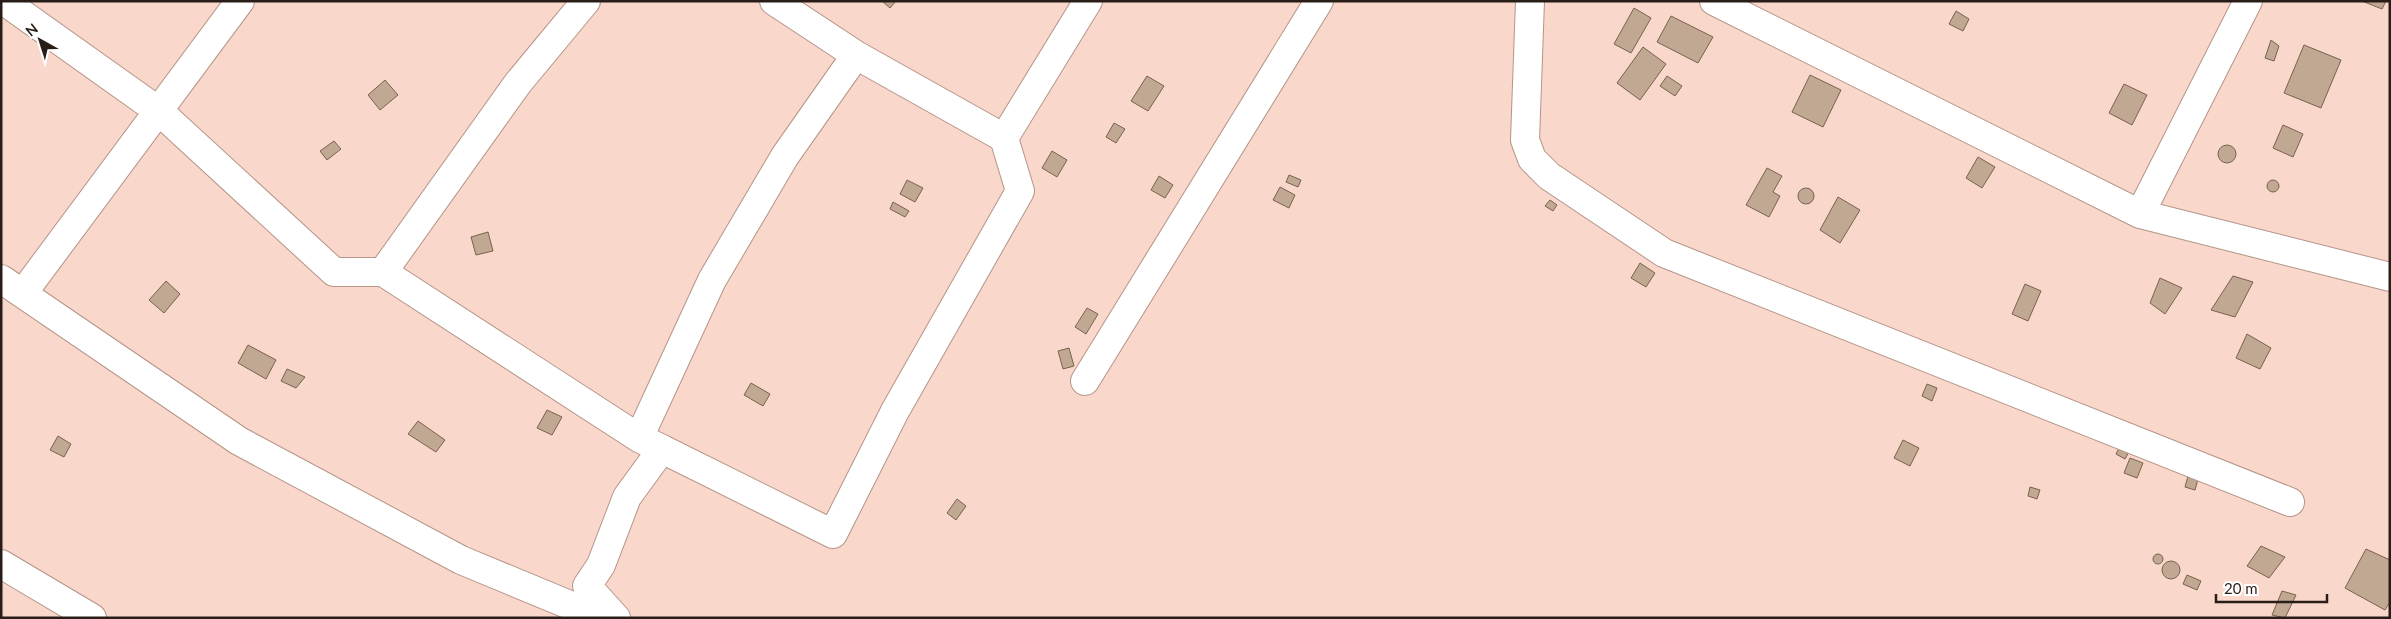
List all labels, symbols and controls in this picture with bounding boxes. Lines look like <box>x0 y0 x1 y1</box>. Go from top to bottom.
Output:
north arrow <box>15 15 65 65</box>
text: N <box>22 20 41 40</box>
scale bar <box>2216 572 2327 604</box>
text: 20 m <box>2224 579 2258 597</box>

